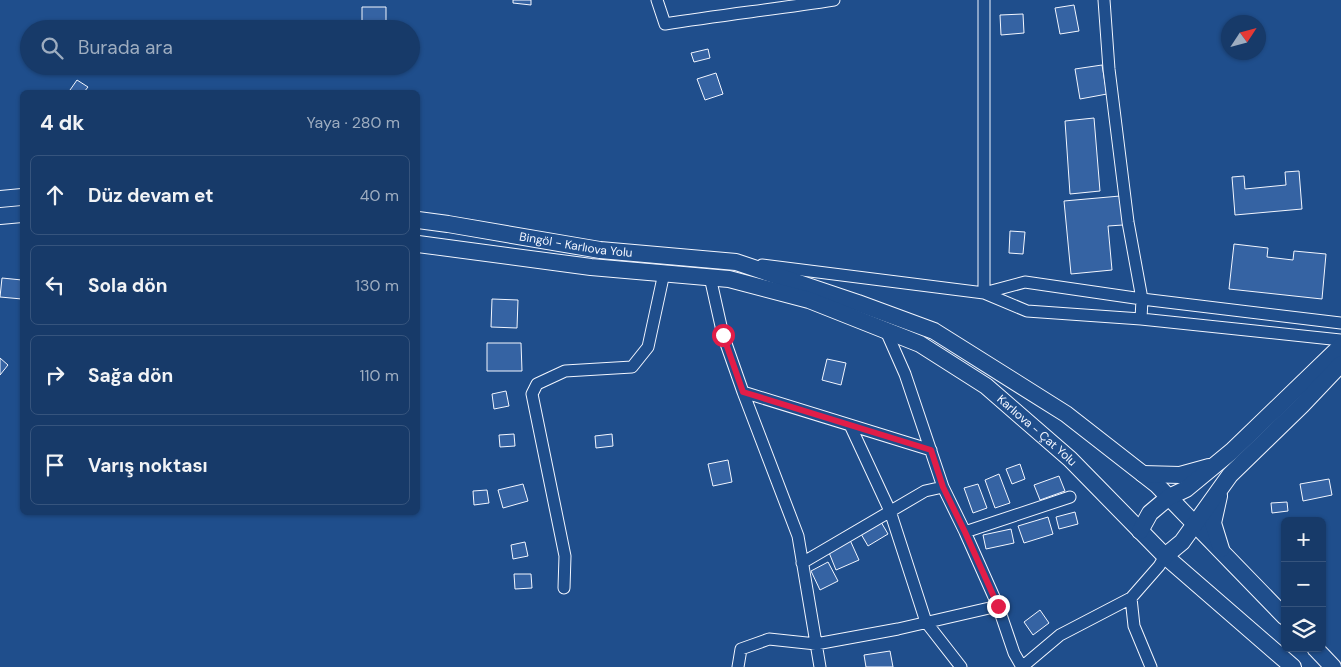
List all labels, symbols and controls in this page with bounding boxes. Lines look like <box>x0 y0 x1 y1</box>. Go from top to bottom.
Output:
north arrow <box>1221 15 1266 60</box>
search box <box>20 20 420 75</box>
icon: search <box>38 34 66 62</box>
text: Burada ara <box>78 35 173 60</box>
text: 4 dk <box>40 109 84 137</box>
text: Yaya · 280 m <box>307 112 400 133</box>
icon: ahead <box>41 181 69 209</box>
text: Düz devam et <box>88 183 214 208</box>
text: 40 m <box>360 185 399 206</box>
street label: Bingöl - Karlıova Yolu <box>518 228 633 261</box>
icon: left <box>41 271 69 299</box>
text: Sola dön <box>88 273 168 298</box>
text: 130 m <box>355 275 399 296</box>
route start <box>712 324 735 347</box>
icon: right <box>41 361 69 389</box>
text: Sağa dön <box>88 363 173 388</box>
text: 110 m <box>360 365 399 386</box>
street label: Karlıova - Çat Yolu <box>994 391 1081 470</box>
icon: arrive <box>41 451 69 479</box>
text: Varış noktası <box>88 453 208 478</box>
map controls <box>1281 517 1326 652</box>
button: + <box>1281 517 1326 562</box>
button: − <box>1281 562 1326 607</box>
route end <box>987 595 1010 618</box>
button: layers <box>1281 607 1326 652</box>

